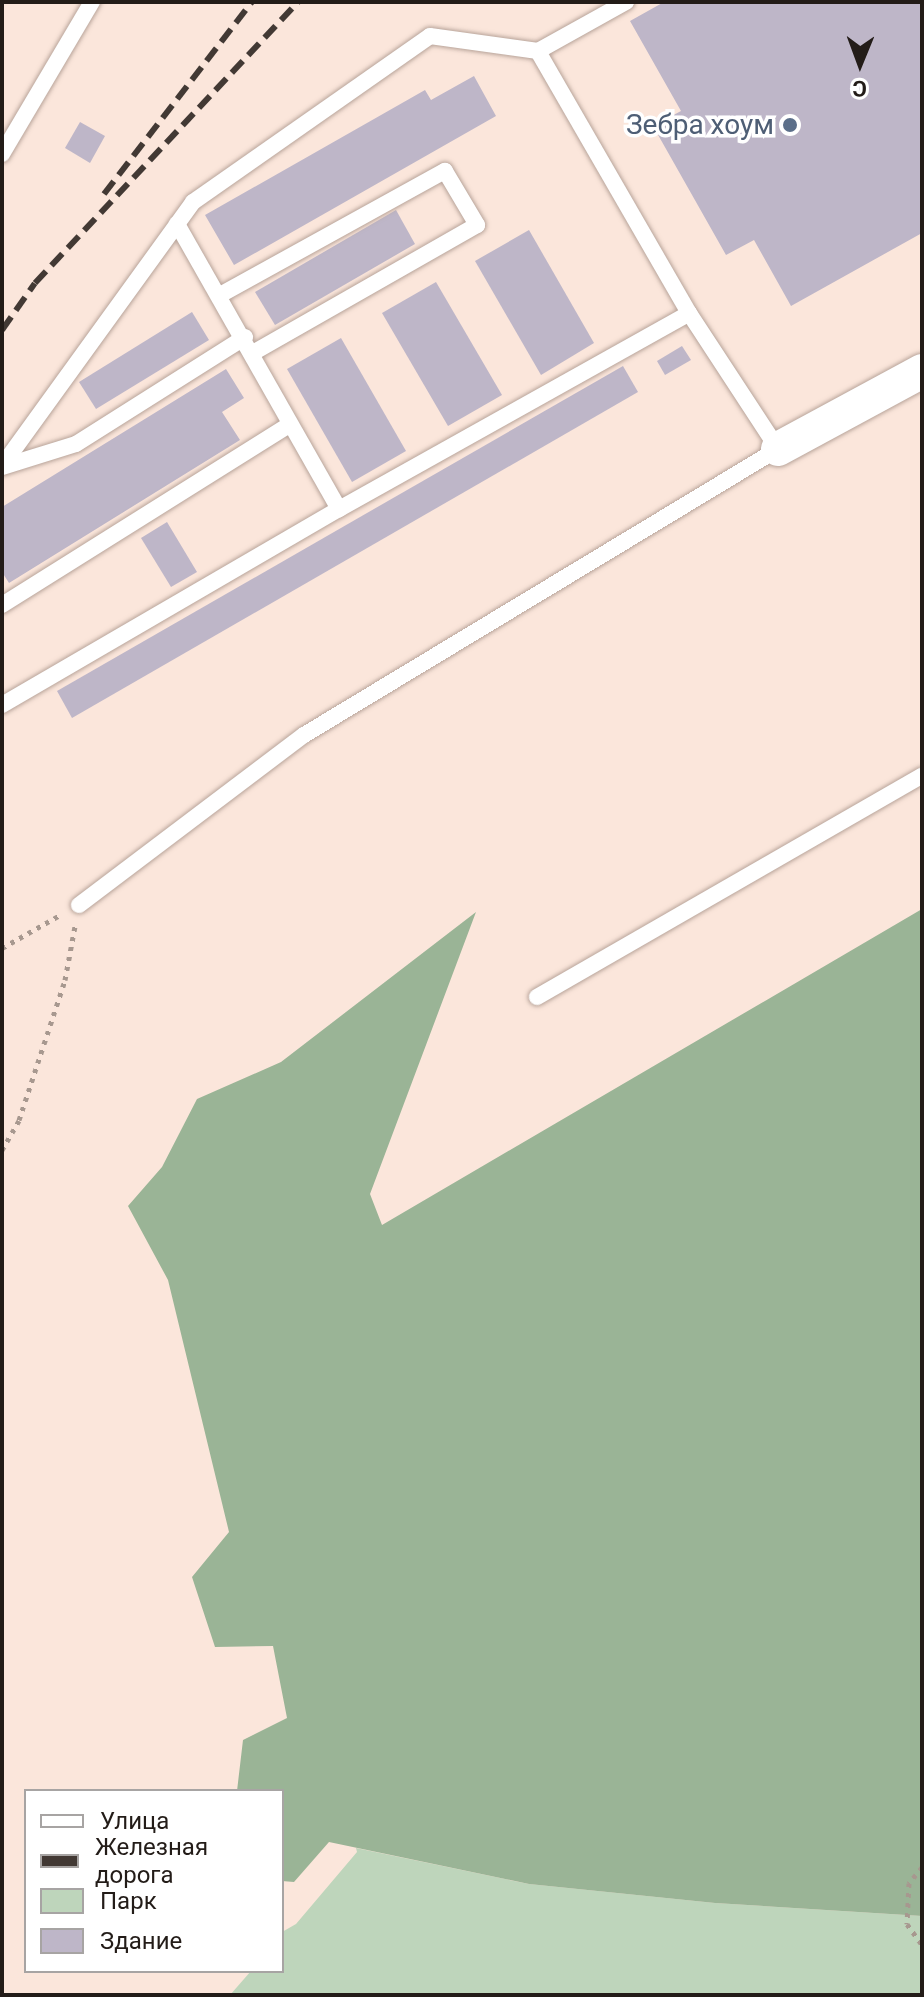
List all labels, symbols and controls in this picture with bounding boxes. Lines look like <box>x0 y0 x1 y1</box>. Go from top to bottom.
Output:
north arrow <box>820 24 900 104</box>
text: С <box>852 76 867 101</box>
place label: Зебра хоум <box>626 108 774 142</box>
marker: Зебра хоум <box>781 116 799 134</box>
legend <box>24 1789 284 1973</box>
text: Улица <box>100 1807 169 1835</box>
text: Железная дорога <box>95 1833 208 1889</box>
text: Парк <box>100 1887 157 1915</box>
text: Здание <box>100 1927 182 1955</box>

